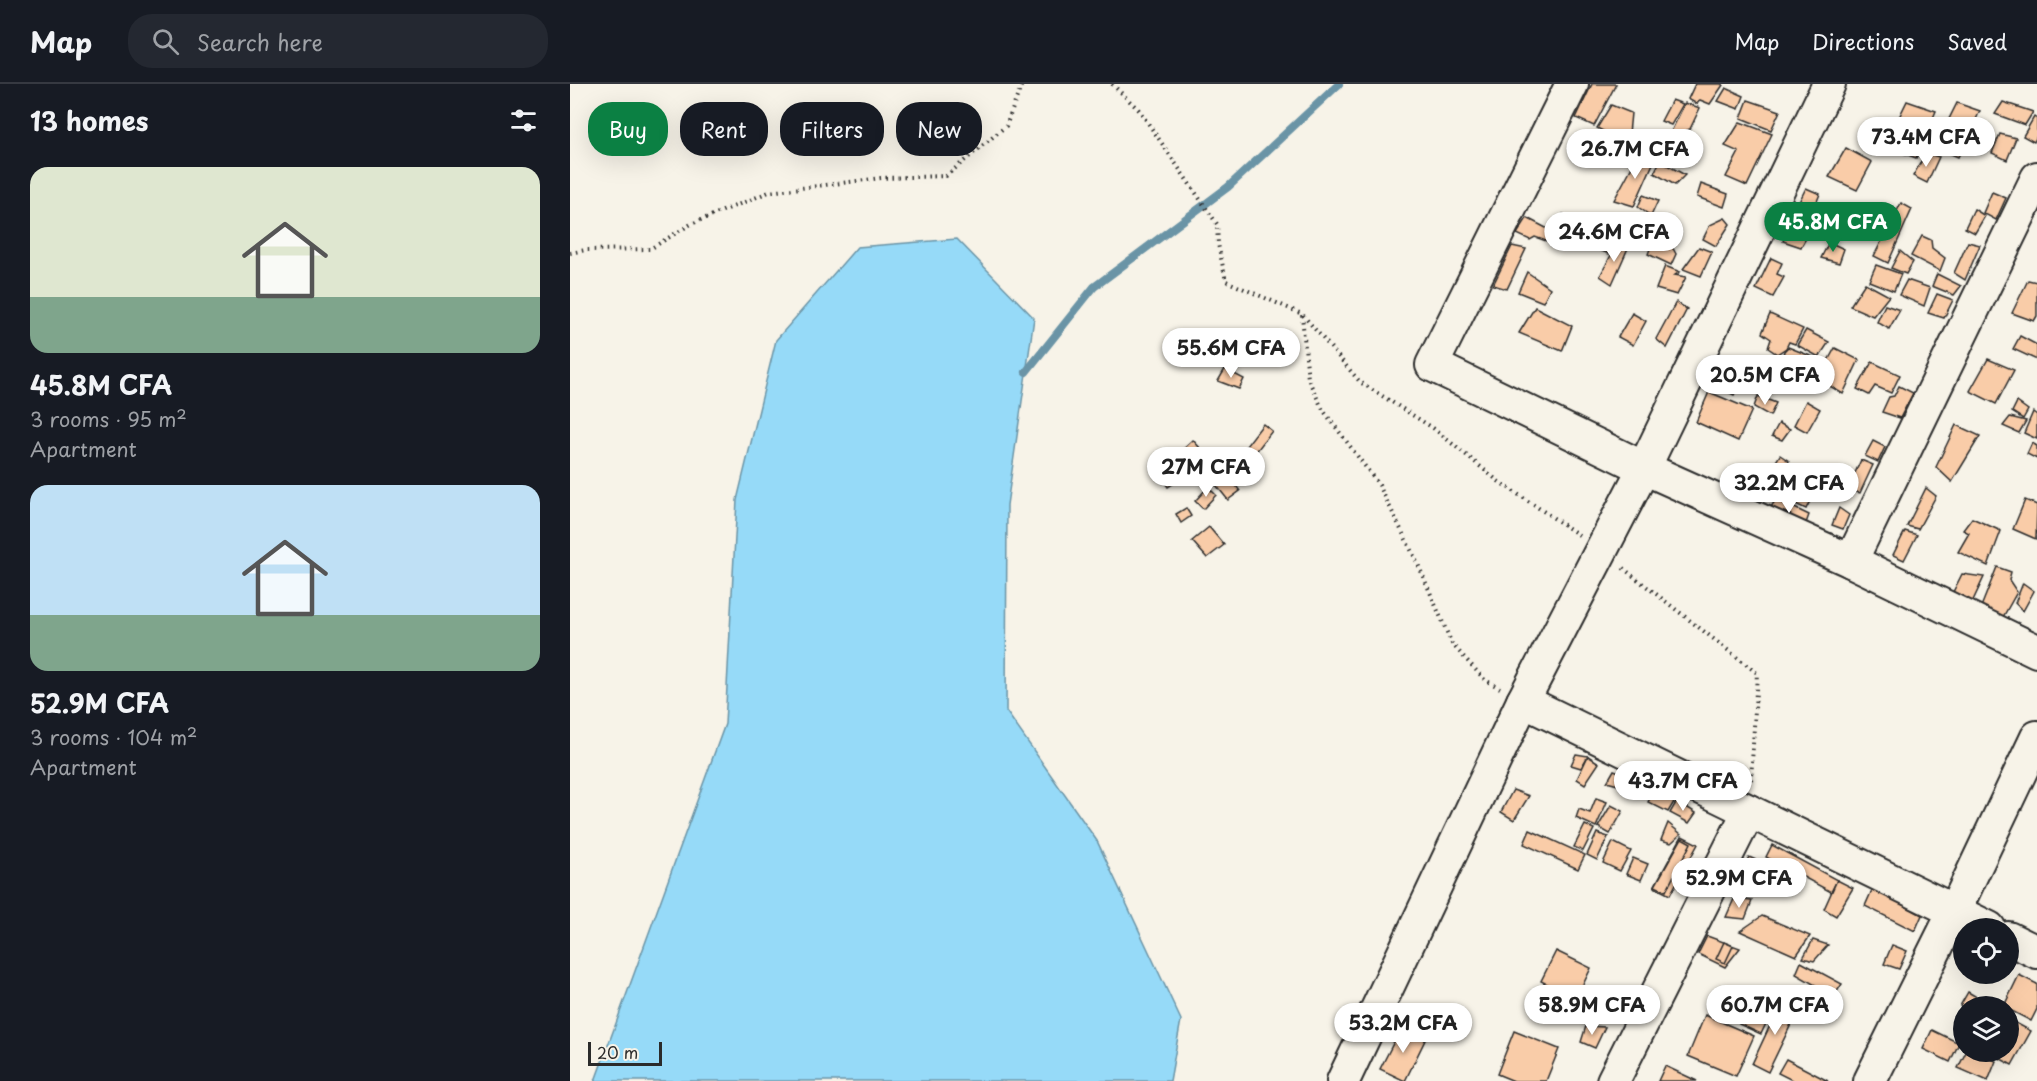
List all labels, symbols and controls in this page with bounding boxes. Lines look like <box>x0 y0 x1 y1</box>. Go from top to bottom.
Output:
search box <box>128 14 548 68</box>
text: Map <box>30 20 92 63</box>
icon: search <box>149 25 182 58</box>
text: Search here <box>197 25 323 58</box>
text: Map <box>1734 25 1779 57</box>
text: Directions <box>1812 25 1914 57</box>
text: Saved <box>1947 25 2007 57</box>
text: 13 homes <box>30 101 148 140</box>
chip: Buy <box>588 102 668 156</box>
chip: Rent <box>680 102 768 156</box>
chip: Filters <box>780 102 884 156</box>
chip: New <box>896 102 982 156</box>
icon: filters <box>507 104 540 137</box>
pin: 73.4M CFA <box>1857 117 1995 168</box>
text: 73.4M CFA <box>1871 121 1981 151</box>
pin: 26.7M CFA <box>1566 129 1704 180</box>
text: 26.7M CFA <box>1580 133 1690 163</box>
pin: 45.8M CFA <box>1764 202 1902 253</box>
icon: home <box>231 206 339 314</box>
text: 45.8M CFA <box>1778 206 1888 236</box>
pin: 24.6M CFA <box>1545 212 1683 263</box>
text: 24.6M CFA <box>1558 216 1670 246</box>
pin: 55.6M CFA <box>1162 328 1300 379</box>
text: 55.6M CFA <box>1176 332 1286 362</box>
pin: 20.5M CFA <box>1696 355 1834 406</box>
text: 20.5M CFA <box>1710 359 1820 389</box>
text: 45.8M CFA <box>30 365 172 404</box>
text: 3 rooms · 95 m² <box>30 404 187 434</box>
text: Apartment <box>30 434 137 464</box>
pin: 27M CFA <box>1151 447 1261 498</box>
text: 27M CFA <box>1161 451 1251 481</box>
pin: 32.2M CFA <box>1720 463 1858 514</box>
text: 32.2M CFA <box>1734 467 1844 497</box>
icon: home <box>231 524 339 632</box>
text: 52.9M CFA <box>30 683 169 722</box>
text: 3 rooms · 104 m² <box>30 722 197 752</box>
text: Apartment <box>30 752 137 782</box>
pin: 43.7M CFA <box>1614 761 1752 812</box>
text: 43.7M CFA <box>1628 765 1738 795</box>
pin: 52.9M CFA <box>1670 858 1808 909</box>
text: 52.9M CFA <box>1685 862 1793 892</box>
map controls <box>1953 918 2019 1062</box>
button: locate <box>1953 918 2019 984</box>
pin: 58.9M CFA <box>1523 985 1661 1036</box>
pin: 60.7M CFA <box>1706 985 1844 1036</box>
text: 58.9M CFA <box>1538 989 1646 1019</box>
text: 60.7M CFA <box>1720 989 1830 1019</box>
button: layers <box>1953 996 2019 1062</box>
pin: 53.2M CFA <box>1334 1003 1472 1054</box>
text: 53.2M CFA <box>1348 1007 1458 1037</box>
scale bar <box>588 1039 662 1066</box>
text: 20 m <box>597 1040 638 1064</box>

